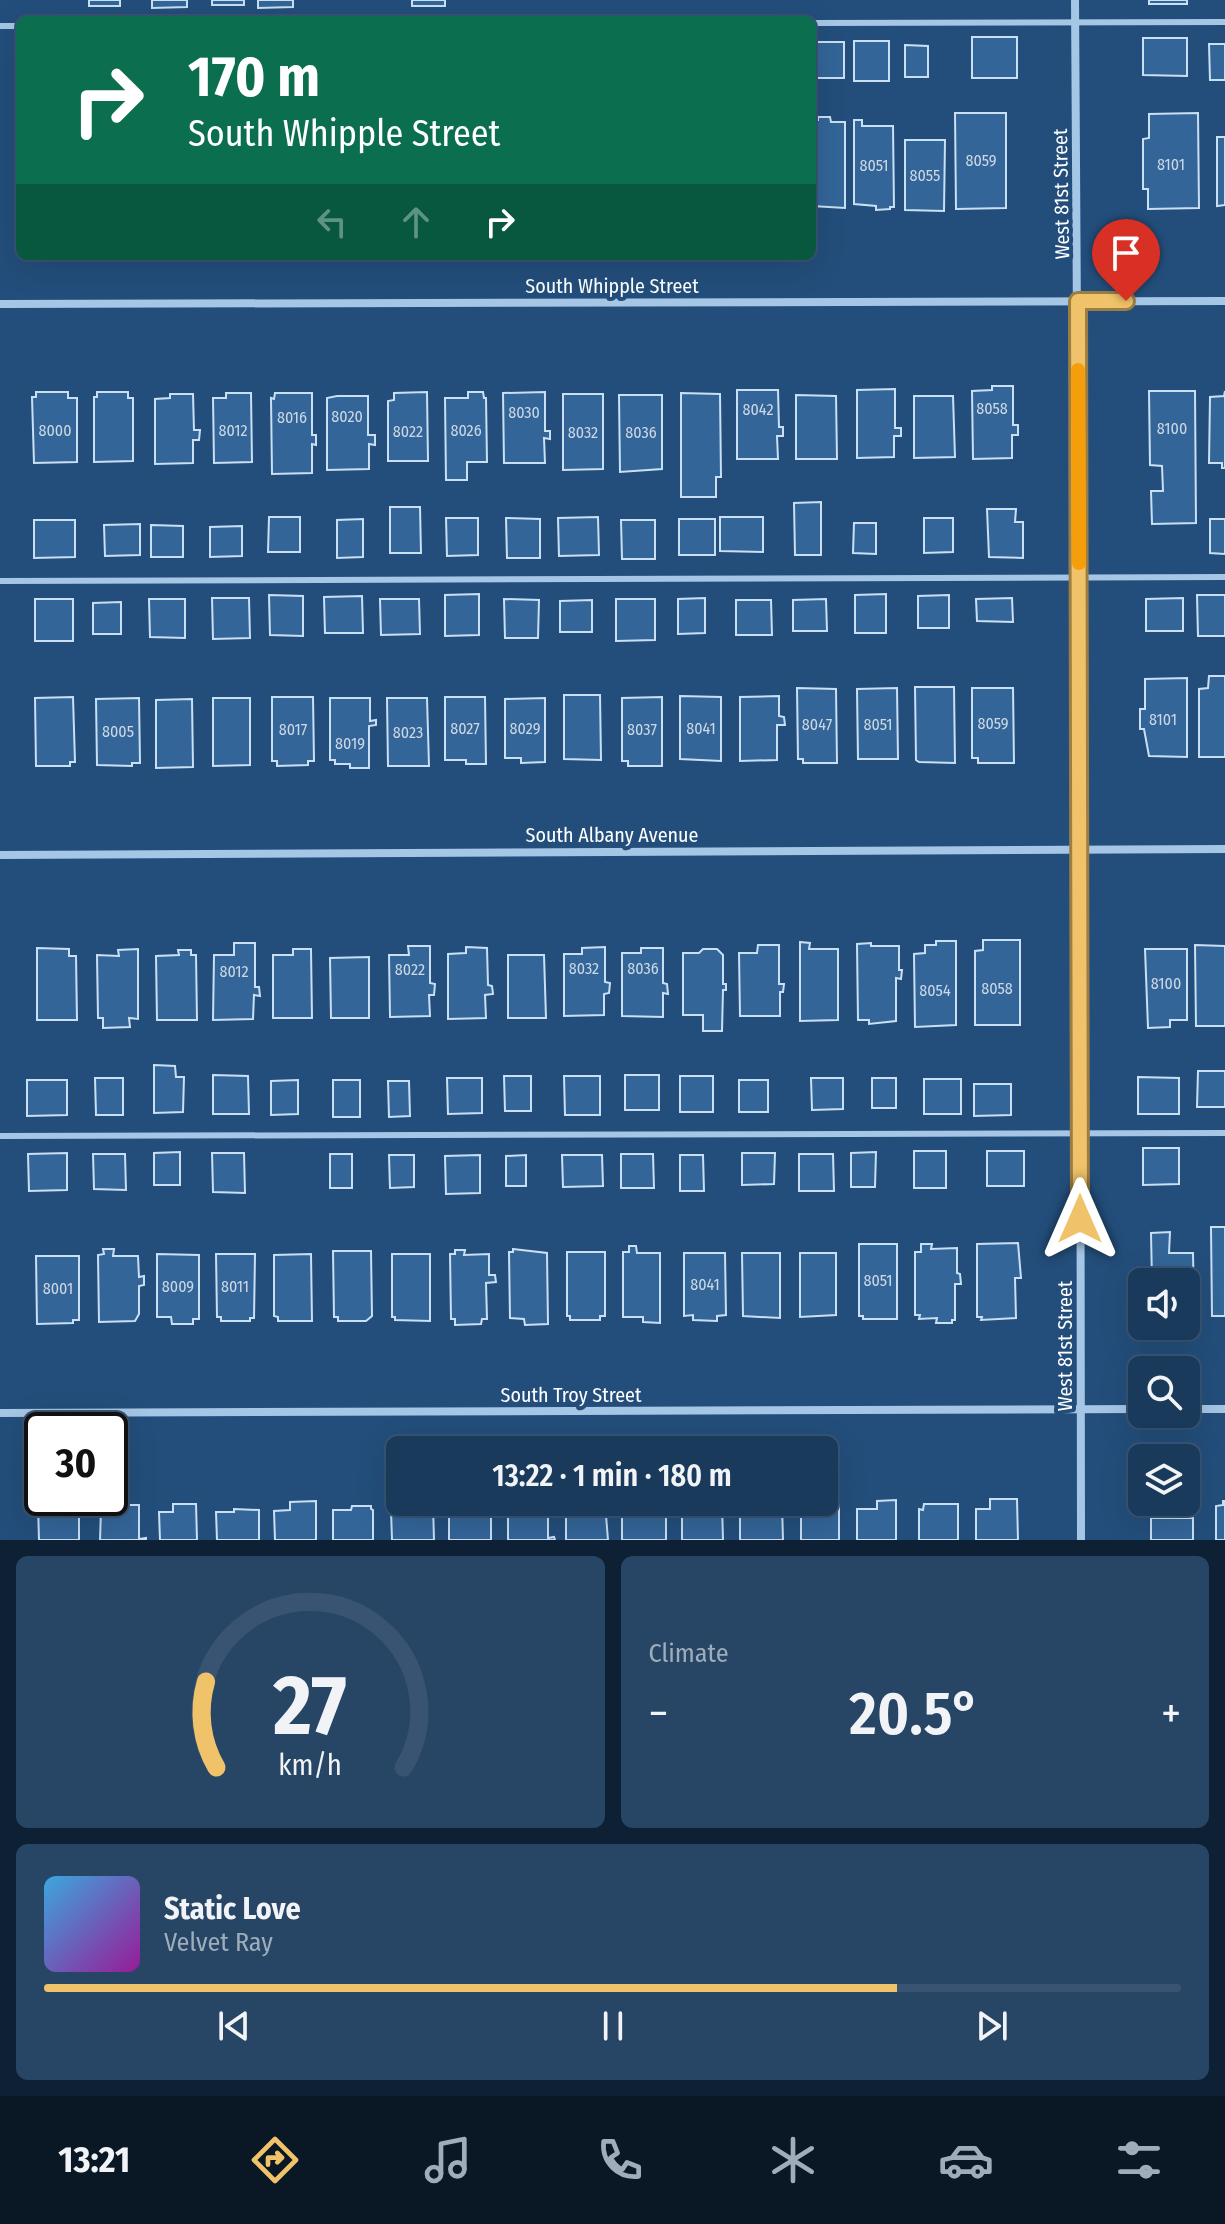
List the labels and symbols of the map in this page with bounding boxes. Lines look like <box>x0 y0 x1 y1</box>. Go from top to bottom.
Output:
street label: West 81st Street <box>1048 128 1074 260</box>
house number: 8059 <box>965 151 997 170</box>
house number: 8101 <box>1157 155 1185 174</box>
house number: 8051 <box>859 156 889 175</box>
house number: 8055 <box>910 166 940 185</box>
pin <box>1092 219 1160 301</box>
street label: South Whipple Street <box>525 274 699 298</box>
house number: 8058 <box>976 399 1008 418</box>
house number: 8042 <box>743 400 773 419</box>
house number: 8030 <box>508 403 540 422</box>
house number: 8020 <box>331 407 363 426</box>
house number: 8016 <box>277 408 307 427</box>
house number: 8100 <box>1157 419 1187 438</box>
house number: 8000 <box>38 421 72 440</box>
house number: 8012 <box>218 421 248 440</box>
house number: 8026 <box>450 421 482 440</box>
house number: 8022 <box>393 422 423 441</box>
house number: 8032 <box>568 423 598 442</box>
house number: 8036 <box>625 423 657 442</box>
house number: 8101 <box>1149 710 1177 729</box>
house number: 8059 <box>977 714 1009 733</box>
house number: 8047 <box>802 715 833 734</box>
house number: 8051 <box>863 715 893 734</box>
house number: 8027 <box>450 719 480 738</box>
house number: 8029 <box>510 719 541 738</box>
house number: 8041 <box>686 719 716 738</box>
house number: 8017 <box>279 720 308 739</box>
house number: 8037 <box>627 720 657 739</box>
house number: 8005 <box>102 722 134 741</box>
house number: 8023 <box>393 723 423 742</box>
house number: 8019 <box>335 734 365 753</box>
street label: South Albany Avenue <box>526 823 698 847</box>
house number: 8032 <box>569 959 599 978</box>
house number: 8036 <box>627 959 659 978</box>
house number: 8022 <box>395 960 425 979</box>
house number: 8012 <box>219 962 249 981</box>
house number: 8100 <box>1151 974 1181 993</box>
house number: 8058 <box>981 979 1013 998</box>
house number: 8054 <box>919 981 951 1000</box>
position arrow <box>1038 1177 1122 1261</box>
house number: 8051 <box>863 1271 893 1290</box>
house number: 8041 <box>690 1275 720 1294</box>
house number: 8009 <box>162 1277 194 1296</box>
house number: 8011 <box>221 1277 249 1296</box>
house number: 8001 <box>43 1279 73 1298</box>
street label: West 81st Street <box>1053 1280 1077 1411</box>
street label: South Troy Street <box>501 1383 642 1407</box>
speed limit sign: 30 <box>24 1412 128 1516</box>

